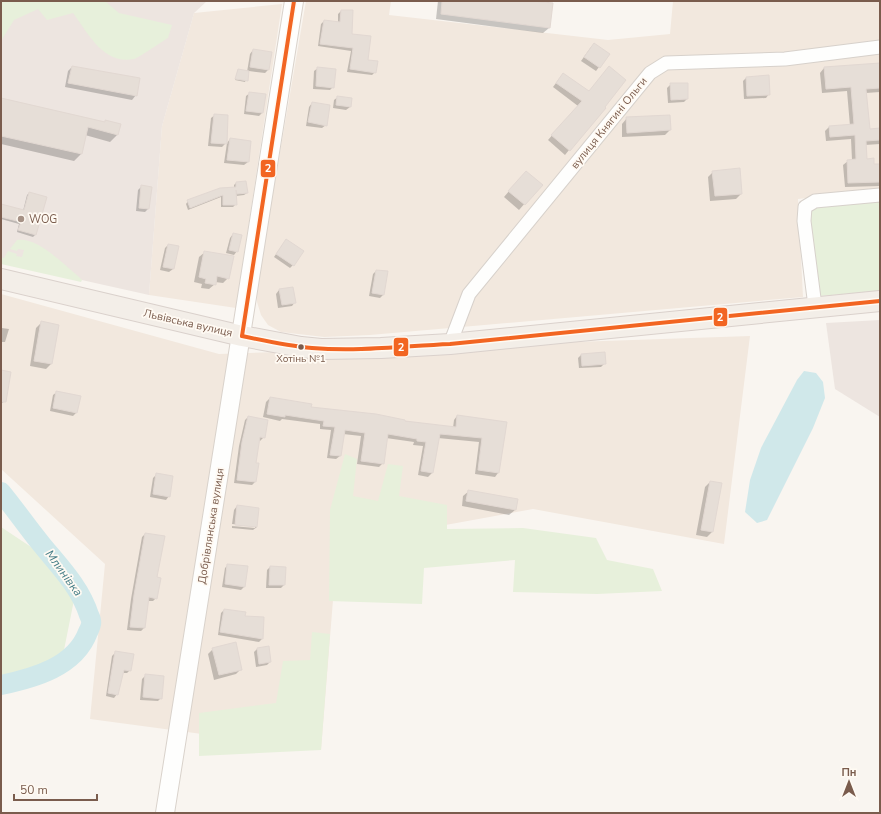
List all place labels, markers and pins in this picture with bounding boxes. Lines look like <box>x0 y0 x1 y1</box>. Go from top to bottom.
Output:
place label: WOG <box>29 212 57 227</box>
marker: WOG <box>16 214 26 224</box>
marker: Хотінь №1 <box>296 342 306 352</box>
place label: Хотінь №1 <box>276 352 326 366</box>

